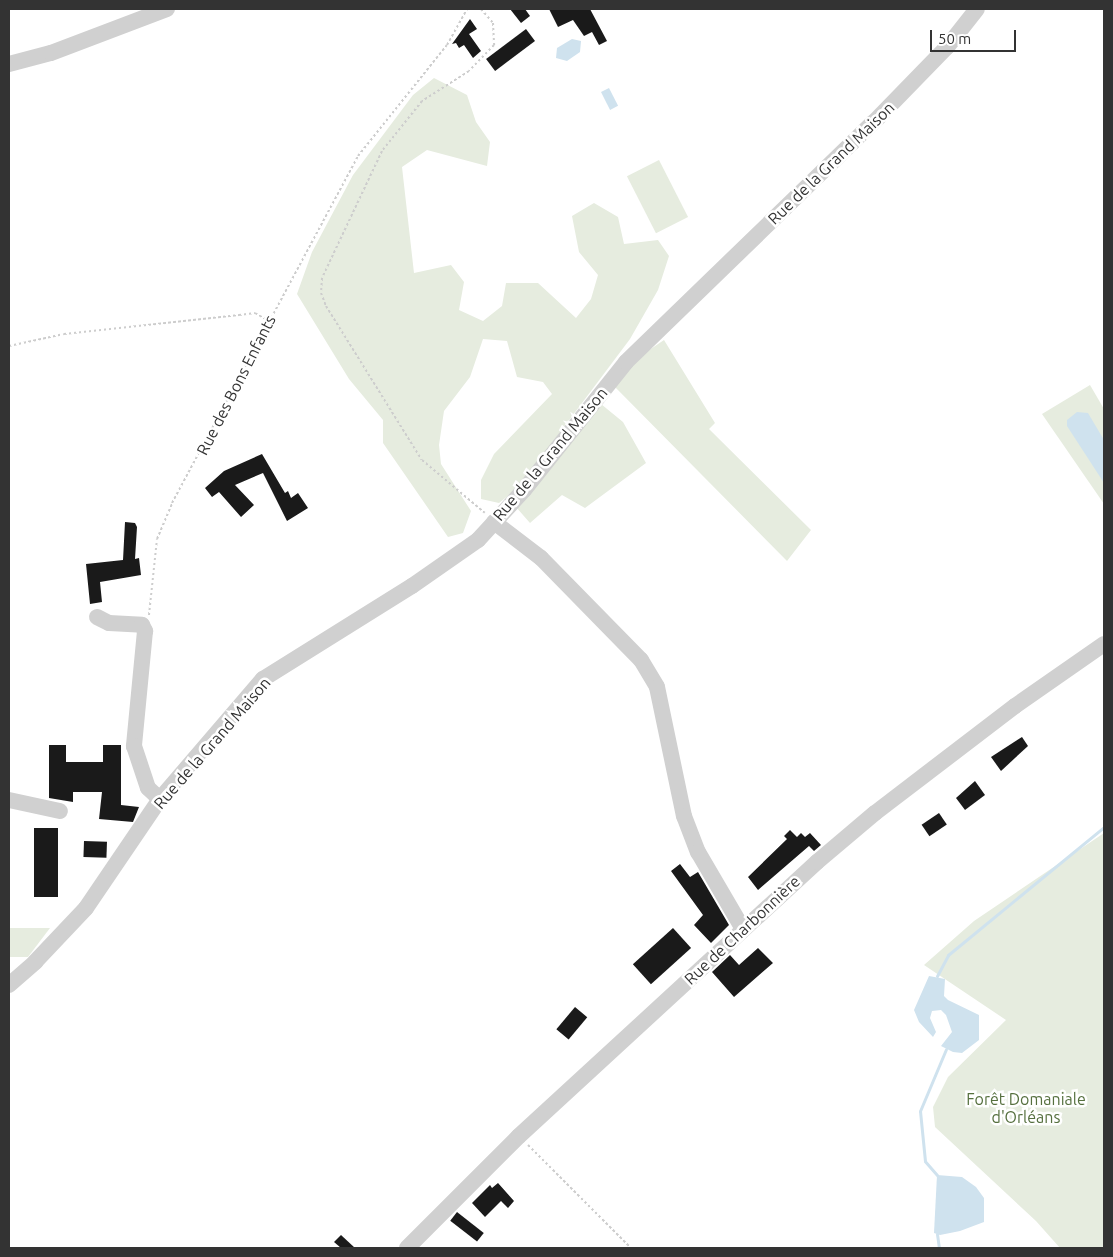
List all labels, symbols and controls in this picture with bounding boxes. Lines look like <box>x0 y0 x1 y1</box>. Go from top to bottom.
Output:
scale bar <box>933 20 1019 52</box>
text: 50 m <box>938 30 971 47</box>
street label: Rue de la Grand Maison <box>764 98 898 228</box>
street label: Rue des Bons Enfants <box>192 312 280 458</box>
street label: Rue de la Grand Maison <box>489 383 611 525</box>
street label: Rue de la Grand Maison <box>150 673 274 813</box>
street label: Rue de Charbonnière <box>680 871 804 989</box>
park label: Forêt Domaniale d'Orléans <box>966 1089 1086 1127</box>

